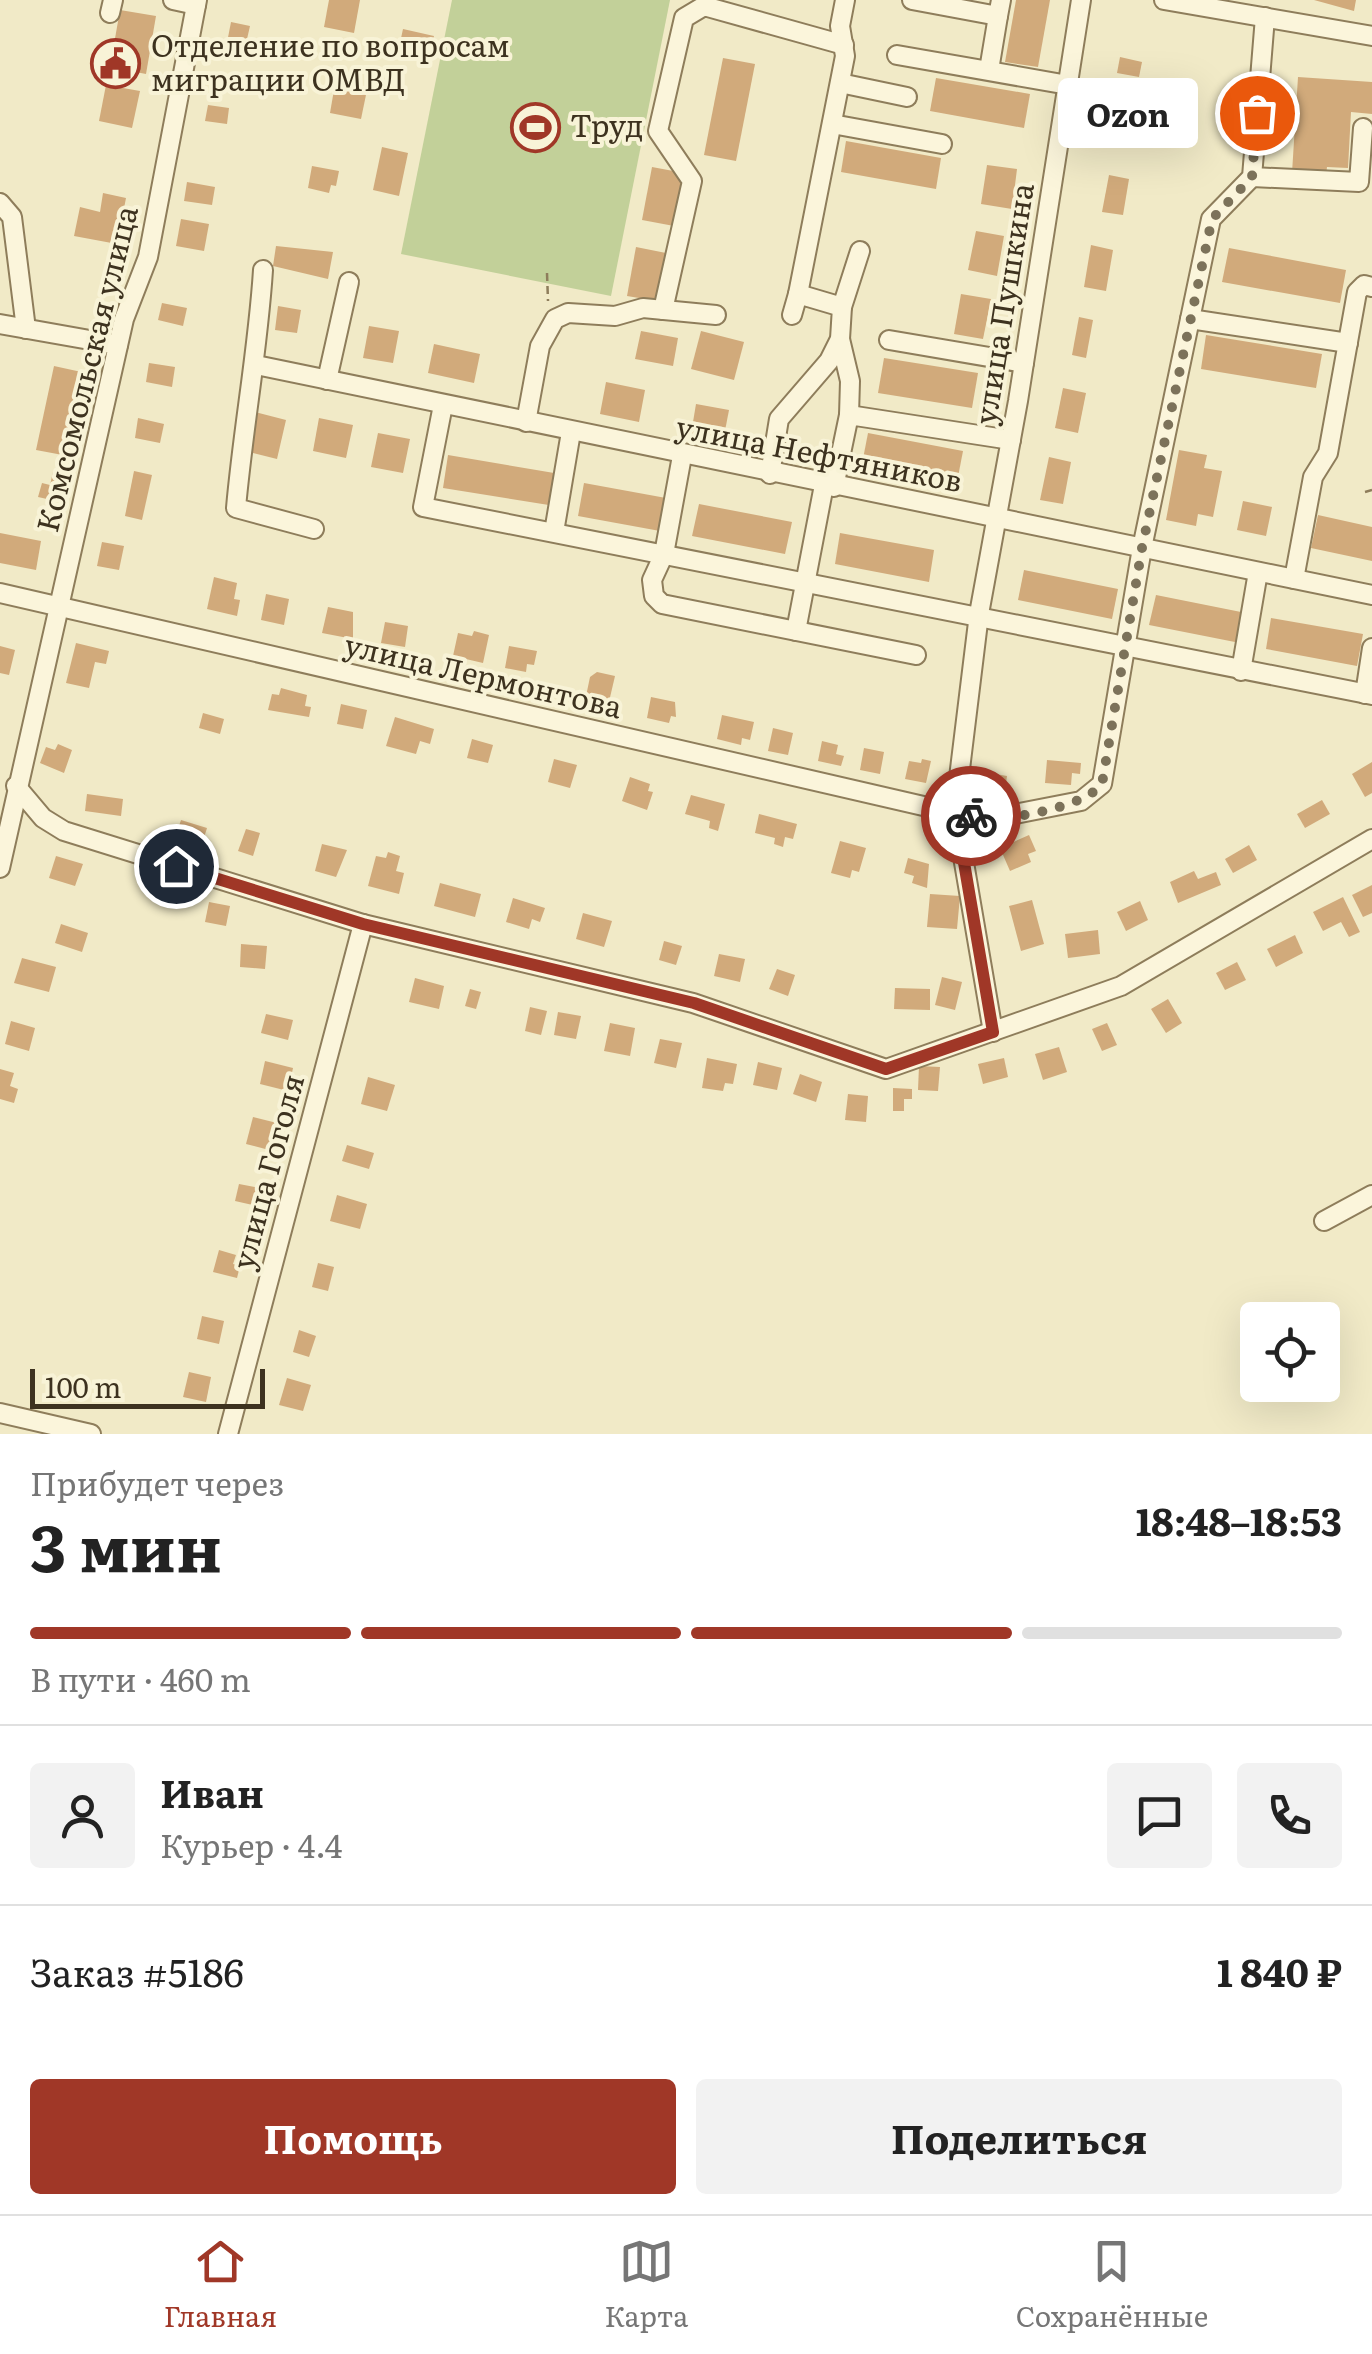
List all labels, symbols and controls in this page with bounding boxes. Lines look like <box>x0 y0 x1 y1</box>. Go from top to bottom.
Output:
place label: Отделение по вопросам миграции ОМВД <box>151 22 510 100</box>
public building icon: Отделение по вопросам миграции ОМВД <box>90 38 142 90</box>
pin <box>1215 71 1300 156</box>
callout: Ozon <box>1057 78 1197 148</box>
icon: bag <box>1230 86 1285 141</box>
text: Ozon <box>1086 89 1170 137</box>
sports icon: Труд <box>509 101 561 153</box>
place label: Труд <box>570 102 643 146</box>
street label: улица Пушкина <box>961 179 1043 428</box>
street label: Комсомольская улица <box>23 200 147 536</box>
street label: улица Нефтяников <box>673 403 967 501</box>
street label: улица Лермонтова <box>340 621 628 728</box>
courier <box>921 766 1021 866</box>
icon: bike <box>944 789 999 844</box>
pin <box>134 824 219 909</box>
icon: home <box>149 839 204 894</box>
street label: улица Гоголя <box>219 1069 313 1274</box>
map controls <box>1240 1302 1340 1402</box>
button: locate <box>1240 1302 1340 1402</box>
scale bar <box>30 1364 265 1408</box>
text: 100 m <box>45 1365 122 1407</box>
text: Прибудет через <box>30 1458 284 1506</box>
text: 18:48–18:53 <box>1136 1491 1342 1548</box>
text: 3 мин <box>30 1495 222 1592</box>
text: В пути · 460 m <box>30 1654 251 1702</box>
button: person <box>30 1763 135 1868</box>
text: Иван <box>160 1763 264 1820</box>
button: chat <box>1107 1763 1212 1868</box>
button: phone <box>1237 1763 1342 1868</box>
text: Курьер · 4.4 <box>160 1820 342 1868</box>
text: Заказ #5186 <box>30 1942 244 1999</box>
text: 1 840 ₽ <box>1217 1942 1342 1999</box>
button: Помощь <box>30 2079 676 2194</box>
button: Поделиться <box>696 2079 1342 2194</box>
tab: Главная <box>164 2234 277 2336</box>
tab: Карта <box>604 2234 688 2336</box>
tab: Сохранённые <box>1016 2234 1208 2336</box>

